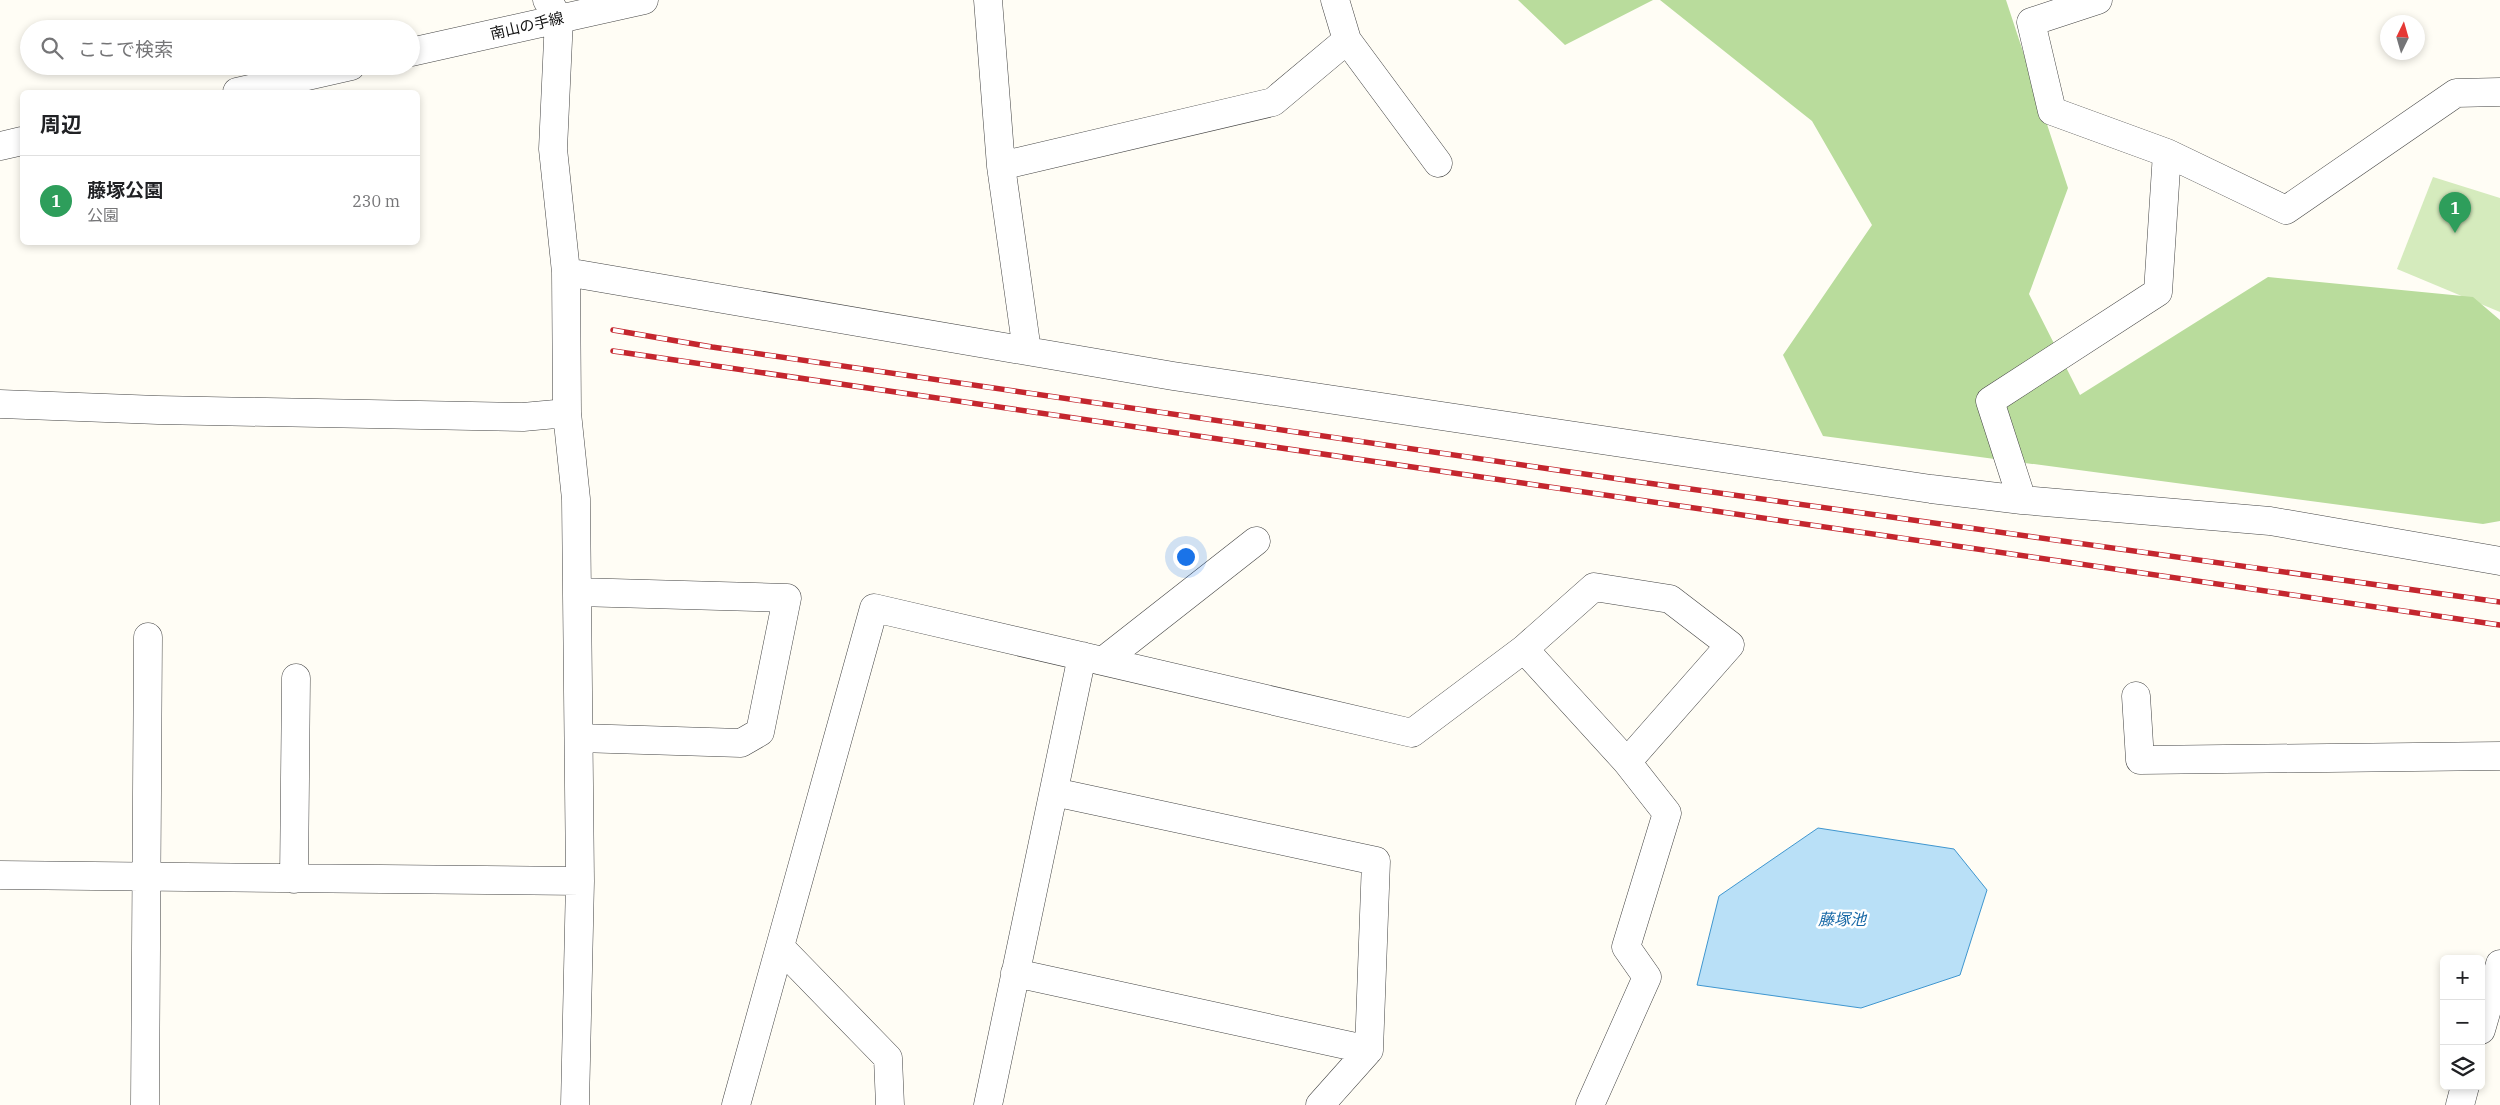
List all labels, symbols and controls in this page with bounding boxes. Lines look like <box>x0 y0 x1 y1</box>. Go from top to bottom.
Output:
street label: 南山の手線 <box>488 8 566 43</box>
north arrow <box>2380 15 2425 60</box>
search box <box>20 20 420 75</box>
icon: search <box>38 34 66 62</box>
text: ここで検索 <box>78 37 173 61</box>
text: 周辺 <box>40 110 82 138</box>
text: 藤塚公園 <box>87 178 163 202</box>
text: 1 <box>51 191 61 211</box>
text: 230 m <box>352 191 400 211</box>
pin: 1 <box>2439 192 2471 233</box>
text: 公園 <box>87 205 119 225</box>
your location <box>1173 544 1199 570</box>
water label: 藤塚池 <box>1818 909 1868 929</box>
map controls <box>2440 955 2485 1090</box>
button: + <box>2440 955 2485 1000</box>
button: − <box>2440 1000 2485 1045</box>
button: layers <box>2440 1045 2485 1090</box>

